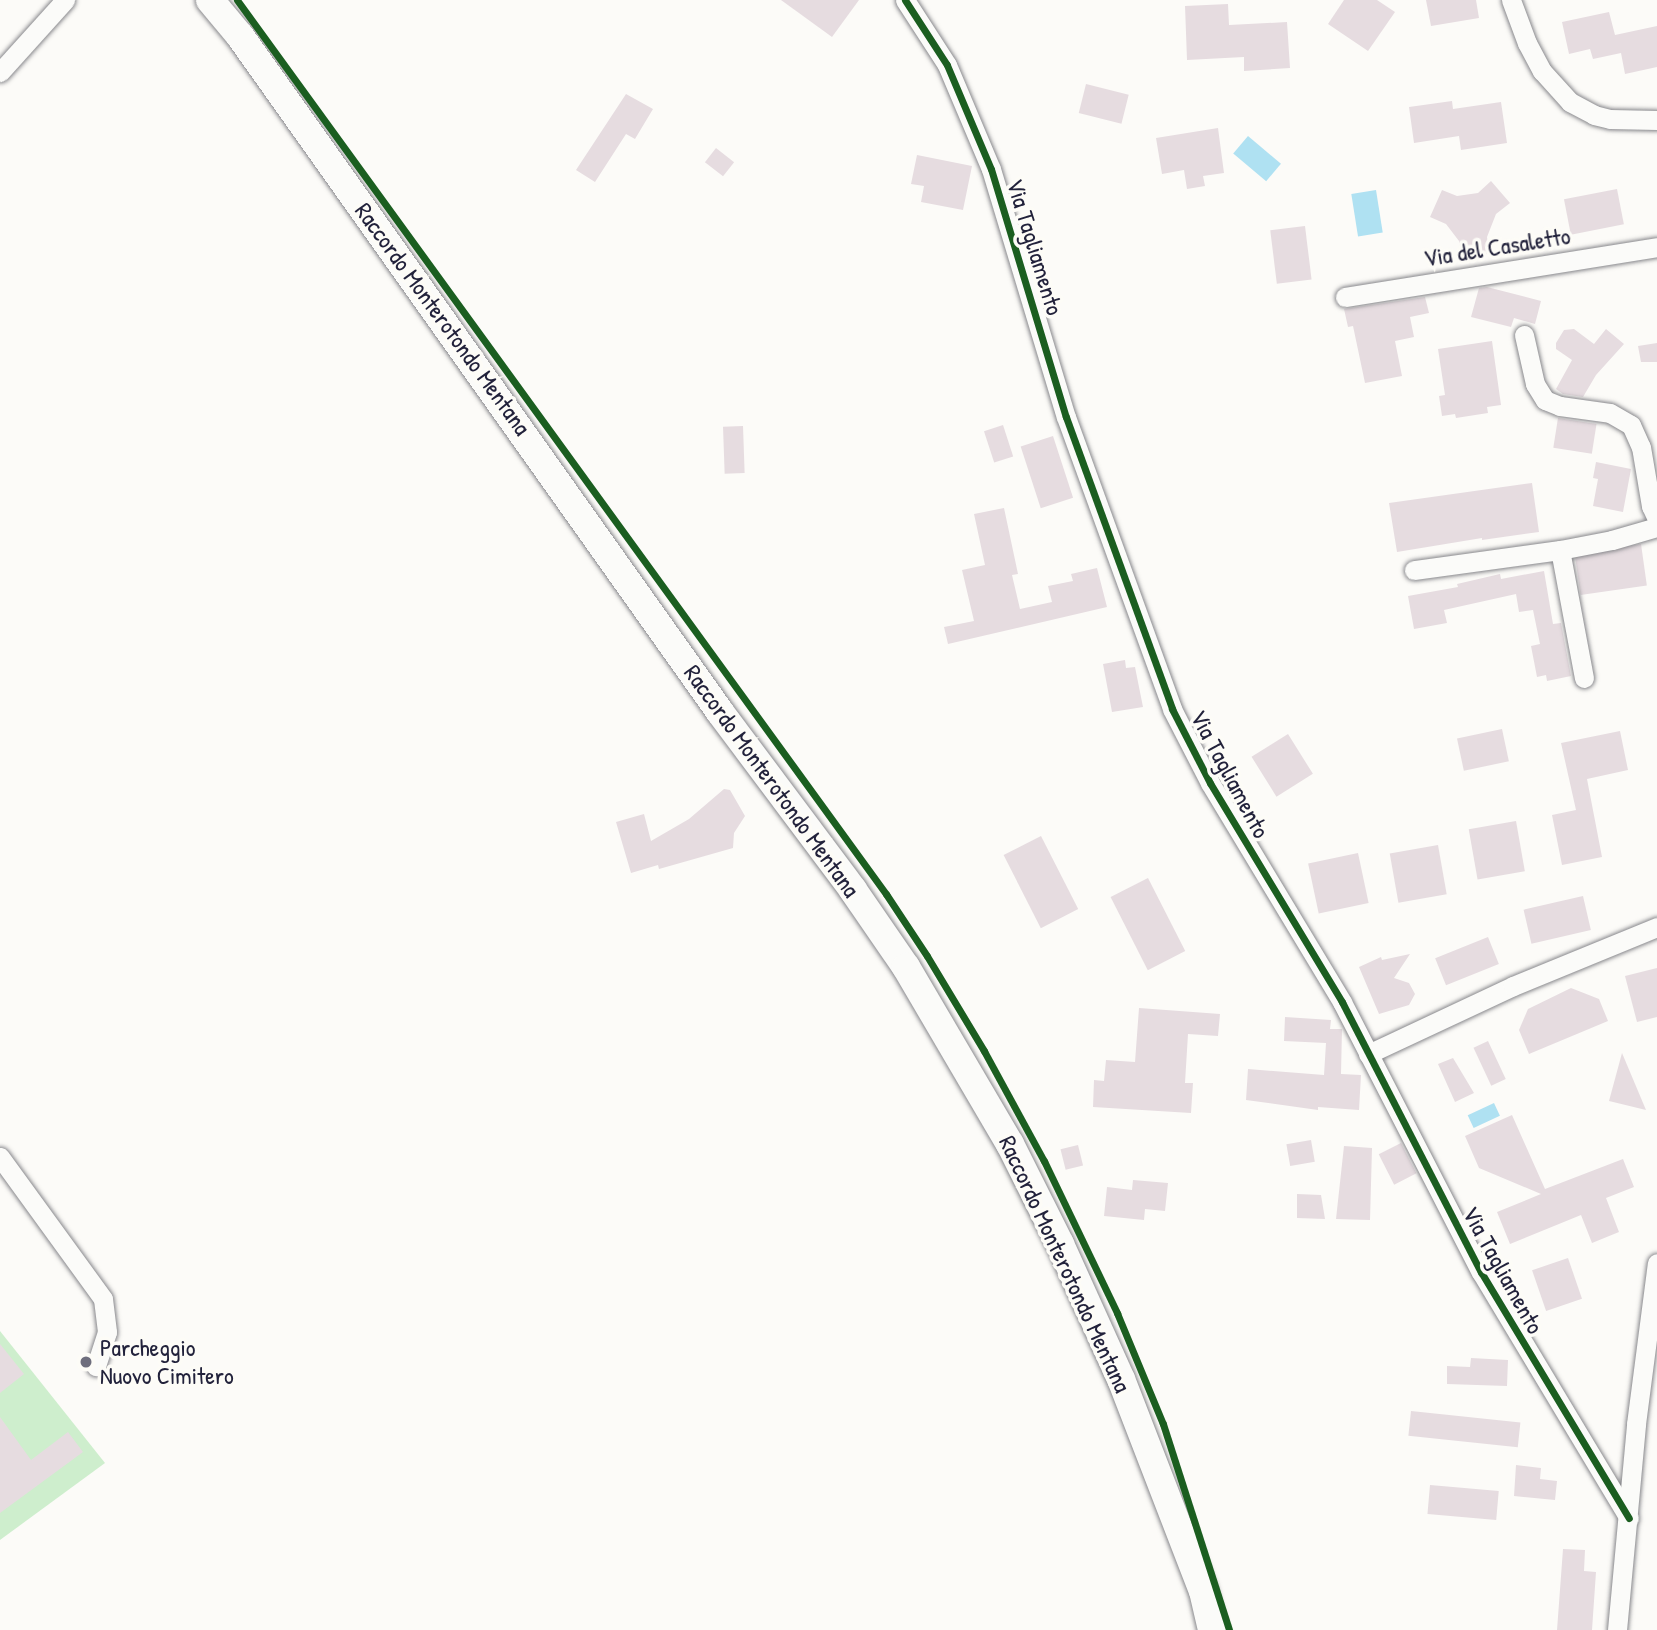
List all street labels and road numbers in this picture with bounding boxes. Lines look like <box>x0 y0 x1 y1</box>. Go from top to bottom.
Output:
street label: Via Tagliamento <box>1001 175 1069 319</box>
street label: Raccordo Monterotondo Mentana <box>349 197 537 441</box>
street label: Via del Casaletto <box>1422 221 1572 273</box>
street label: Raccordo Monterotondo Mentana <box>678 659 866 903</box>
street label: Via Tagliamento <box>1184 705 1276 843</box>
street label: Raccordo Monterotondo Mentana <box>993 1131 1137 1397</box>
street label: Via Tagliamento <box>1456 1201 1550 1339</box>

